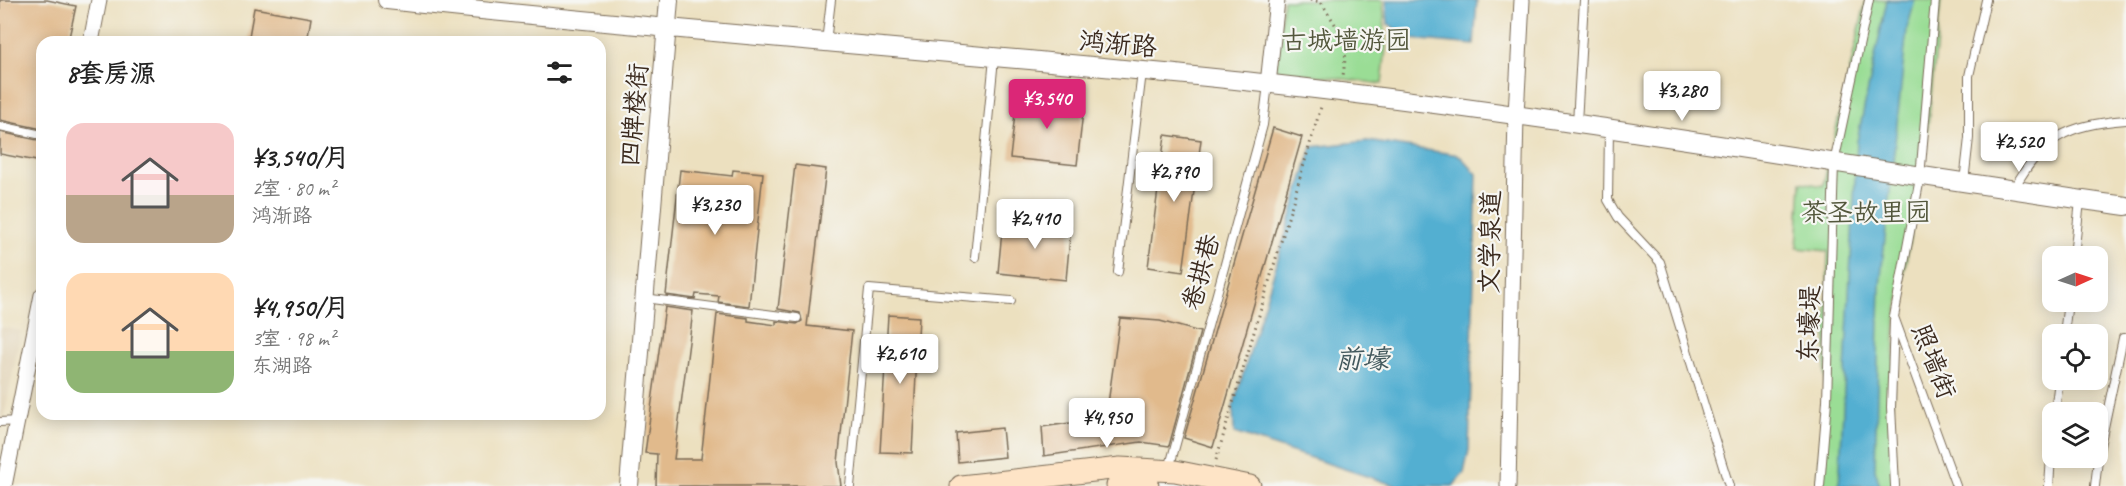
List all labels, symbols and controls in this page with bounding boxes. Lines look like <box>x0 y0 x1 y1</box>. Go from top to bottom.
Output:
street label: 鸿渐路 <box>1078 24 1158 64</box>
park label: 古城墙游园 <box>1281 24 1411 57</box>
icon: filters <box>543 56 576 89</box>
text: 8套房源 <box>66 57 156 90</box>
street label: 四牌楼街 <box>613 62 655 168</box>
pin: ¥3,280 <box>1633 71 1731 122</box>
text: ¥3,280 <box>1658 78 1706 103</box>
pin: ¥3,540 <box>998 79 1096 130</box>
text: ¥3,540 <box>1023 86 1071 111</box>
pin: ¥2,520 <box>1970 122 2068 173</box>
text: ¥2,520 <box>1995 129 2043 154</box>
text: ¥3,540/月 <box>252 141 350 174</box>
icon: home <box>114 147 186 219</box>
pin: ¥2,790 <box>1125 152 1223 203</box>
text: ¥2,790 <box>1150 159 1198 184</box>
text: 2室 · 80 m² <box>252 176 335 201</box>
pin: ¥3,230 <box>666 185 764 236</box>
street label: 文学泉道 <box>1473 190 1507 294</box>
text: ¥3,230 <box>691 192 739 217</box>
park label: 茶圣故里园 <box>1801 196 1931 229</box>
pin: ¥2,410 <box>986 199 1084 250</box>
text: 鸿渐路 <box>252 203 312 228</box>
text: ¥2,410 <box>1011 206 1059 231</box>
street label: 卷拱巷 <box>1175 230 1227 314</box>
north arrow <box>2042 246 2108 312</box>
map controls <box>2042 246 2108 468</box>
street label: 东壕堤 <box>1791 284 1827 364</box>
text: ¥4,950/月 <box>252 291 350 324</box>
icon: home <box>114 297 186 369</box>
street label: 照墙街 <box>1905 319 1963 403</box>
button: locate <box>2042 324 2108 390</box>
text: 3室 · 98 m² <box>252 326 335 351</box>
pin: ¥2,610 <box>851 334 949 385</box>
text: ¥2,610 <box>875 341 925 366</box>
water label: 前壕 <box>1335 342 1392 376</box>
text: 东湖路 <box>252 353 312 378</box>
pin: ¥4,950 <box>1058 398 1156 449</box>
button: layers <box>2042 402 2108 468</box>
text: ¥4,950 <box>1083 405 1131 430</box>

